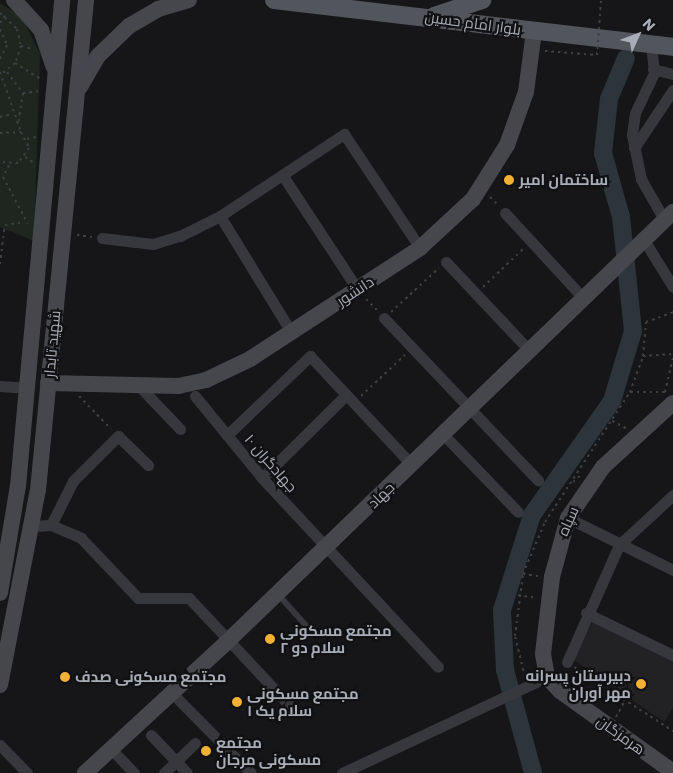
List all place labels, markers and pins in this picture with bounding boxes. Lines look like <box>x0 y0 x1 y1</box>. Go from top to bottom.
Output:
place label: ساختمان امیر <box>519 171 608 189</box>
marker: ساختمان امیر <box>503 174 515 186</box>
place label: مجتمع مسکونی سلام دو ۲ <box>280 621 392 656</box>
marker: مجتمع مسکونی سلام دو ۲ <box>264 633 276 645</box>
place label: دبیرستان پسرانه مهر آوران <box>525 666 631 701</box>
place label: مجتمع مسکونی صدف <box>75 668 227 686</box>
marker: مجتمع مسکونی صدف <box>59 671 71 683</box>
marker: دبیرستان پسرانه مهر آوران <box>635 678 647 690</box>
place label: مجتمع مسکونی سلام یک ۱ <box>247 684 359 719</box>
marker: مجتمع مسکونی سلام یک ۱ <box>231 696 243 708</box>
place label: مجتمع مسکونی مرجان <box>216 733 321 768</box>
marker: مجتمع مسکونی مرجان <box>200 745 212 757</box>

